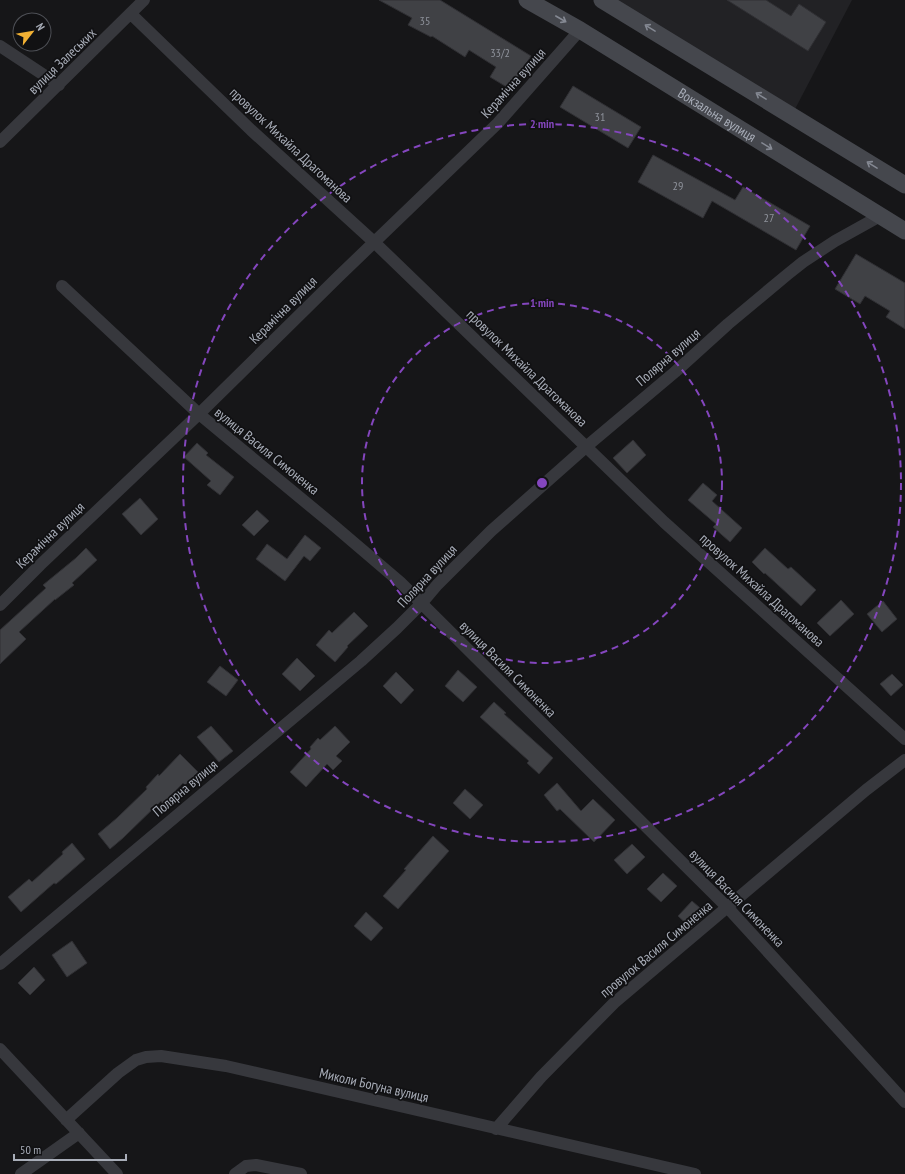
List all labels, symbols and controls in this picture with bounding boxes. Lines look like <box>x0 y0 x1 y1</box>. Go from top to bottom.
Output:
north arrow <box>12 12 52 52</box>
house number: 35 <box>420 13 430 28</box>
one-way arrow <box>555 16 567 24</box>
text: N <box>33 21 48 33</box>
street label: вулиця Залеських <box>24 24 100 98</box>
one-way arrow <box>644 24 656 32</box>
street label: Керамічна вулиця <box>477 44 549 122</box>
house number: 33/2 <box>490 45 510 60</box>
street label: провулок Михайла Драгоманова <box>226 83 356 207</box>
street label: Вокзальна вулиця <box>675 84 759 146</box>
one-way arrow <box>755 92 767 100</box>
house number: 31 <box>595 109 605 124</box>
text: 2 min <box>530 116 554 131</box>
one-way arrow <box>761 142 772 150</box>
one-way arrow <box>866 160 878 168</box>
house number: 29 <box>673 178 683 193</box>
house number: 27 <box>764 210 774 225</box>
street label: Керамічна вулиця <box>245 272 321 348</box>
text: 1 min <box>530 295 554 310</box>
street label: провулок Михайла Драгоманова <box>463 306 591 430</box>
street label: Полярна вулиця <box>632 324 704 390</box>
street label: вулиця Василя Симоненка <box>211 403 323 499</box>
centre of rings <box>535 476 549 490</box>
street label: Керамічна вулиця <box>12 498 88 572</box>
street label: провулок Михайла Драгоманова <box>696 529 828 651</box>
street label: Полярна вулиця <box>393 541 461 611</box>
street label: вулиця Василя Симоненка <box>456 617 560 721</box>
street label: Полярна вулиця <box>149 756 221 820</box>
street label: вулиця Василя Симоненка <box>686 845 788 951</box>
street label: провулок Василя Симоненка <box>596 897 716 1001</box>
street label: Миколи Богуна вулиця <box>318 1064 430 1106</box>
scale bar <box>14 1136 126 1162</box>
text: 50 m <box>20 1142 41 1157</box>

